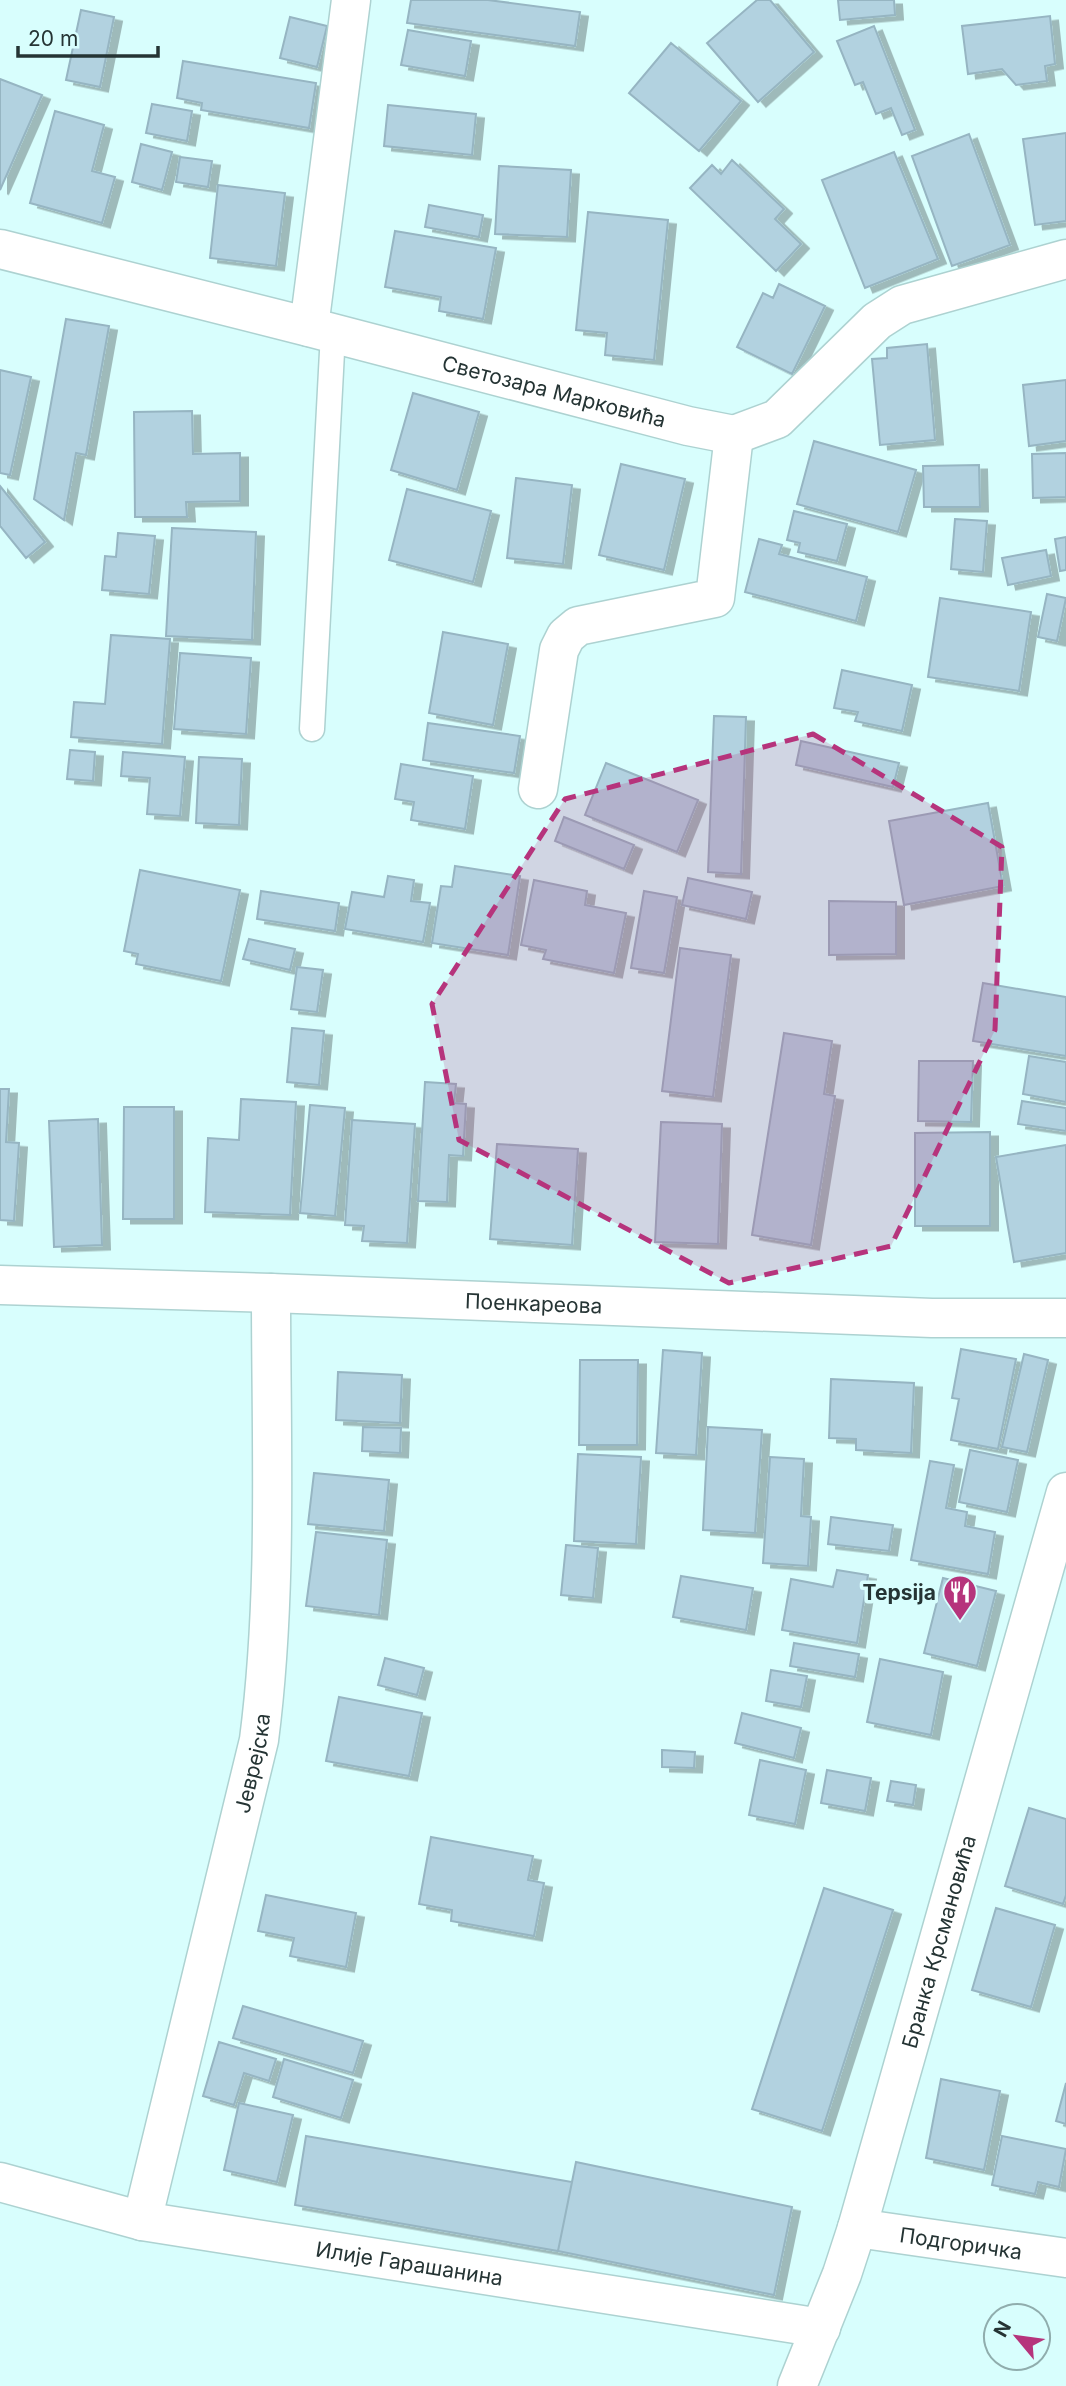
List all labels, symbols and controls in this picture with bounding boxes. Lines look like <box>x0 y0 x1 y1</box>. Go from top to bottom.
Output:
scale bar <box>18 14 158 58</box>
text: 20 m <box>28 26 78 51</box>
street label: Светозара Марковића <box>440 350 669 432</box>
street label: Поенкареова <box>465 1288 603 1318</box>
restaurant icon: Tepsija <box>941 1573 979 1622</box>
place label: Tepsija <box>863 1580 936 1605</box>
street label: Јеврејска <box>229 1712 275 1816</box>
street label: Бранка Крсмановића <box>896 1832 981 2051</box>
street label: Подгоричка <box>898 2222 1024 2264</box>
street label: Илије Гарашанина <box>314 2236 505 2290</box>
north arrow <box>982 2302 1052 2372</box>
text: N <box>989 2317 1016 2341</box>

